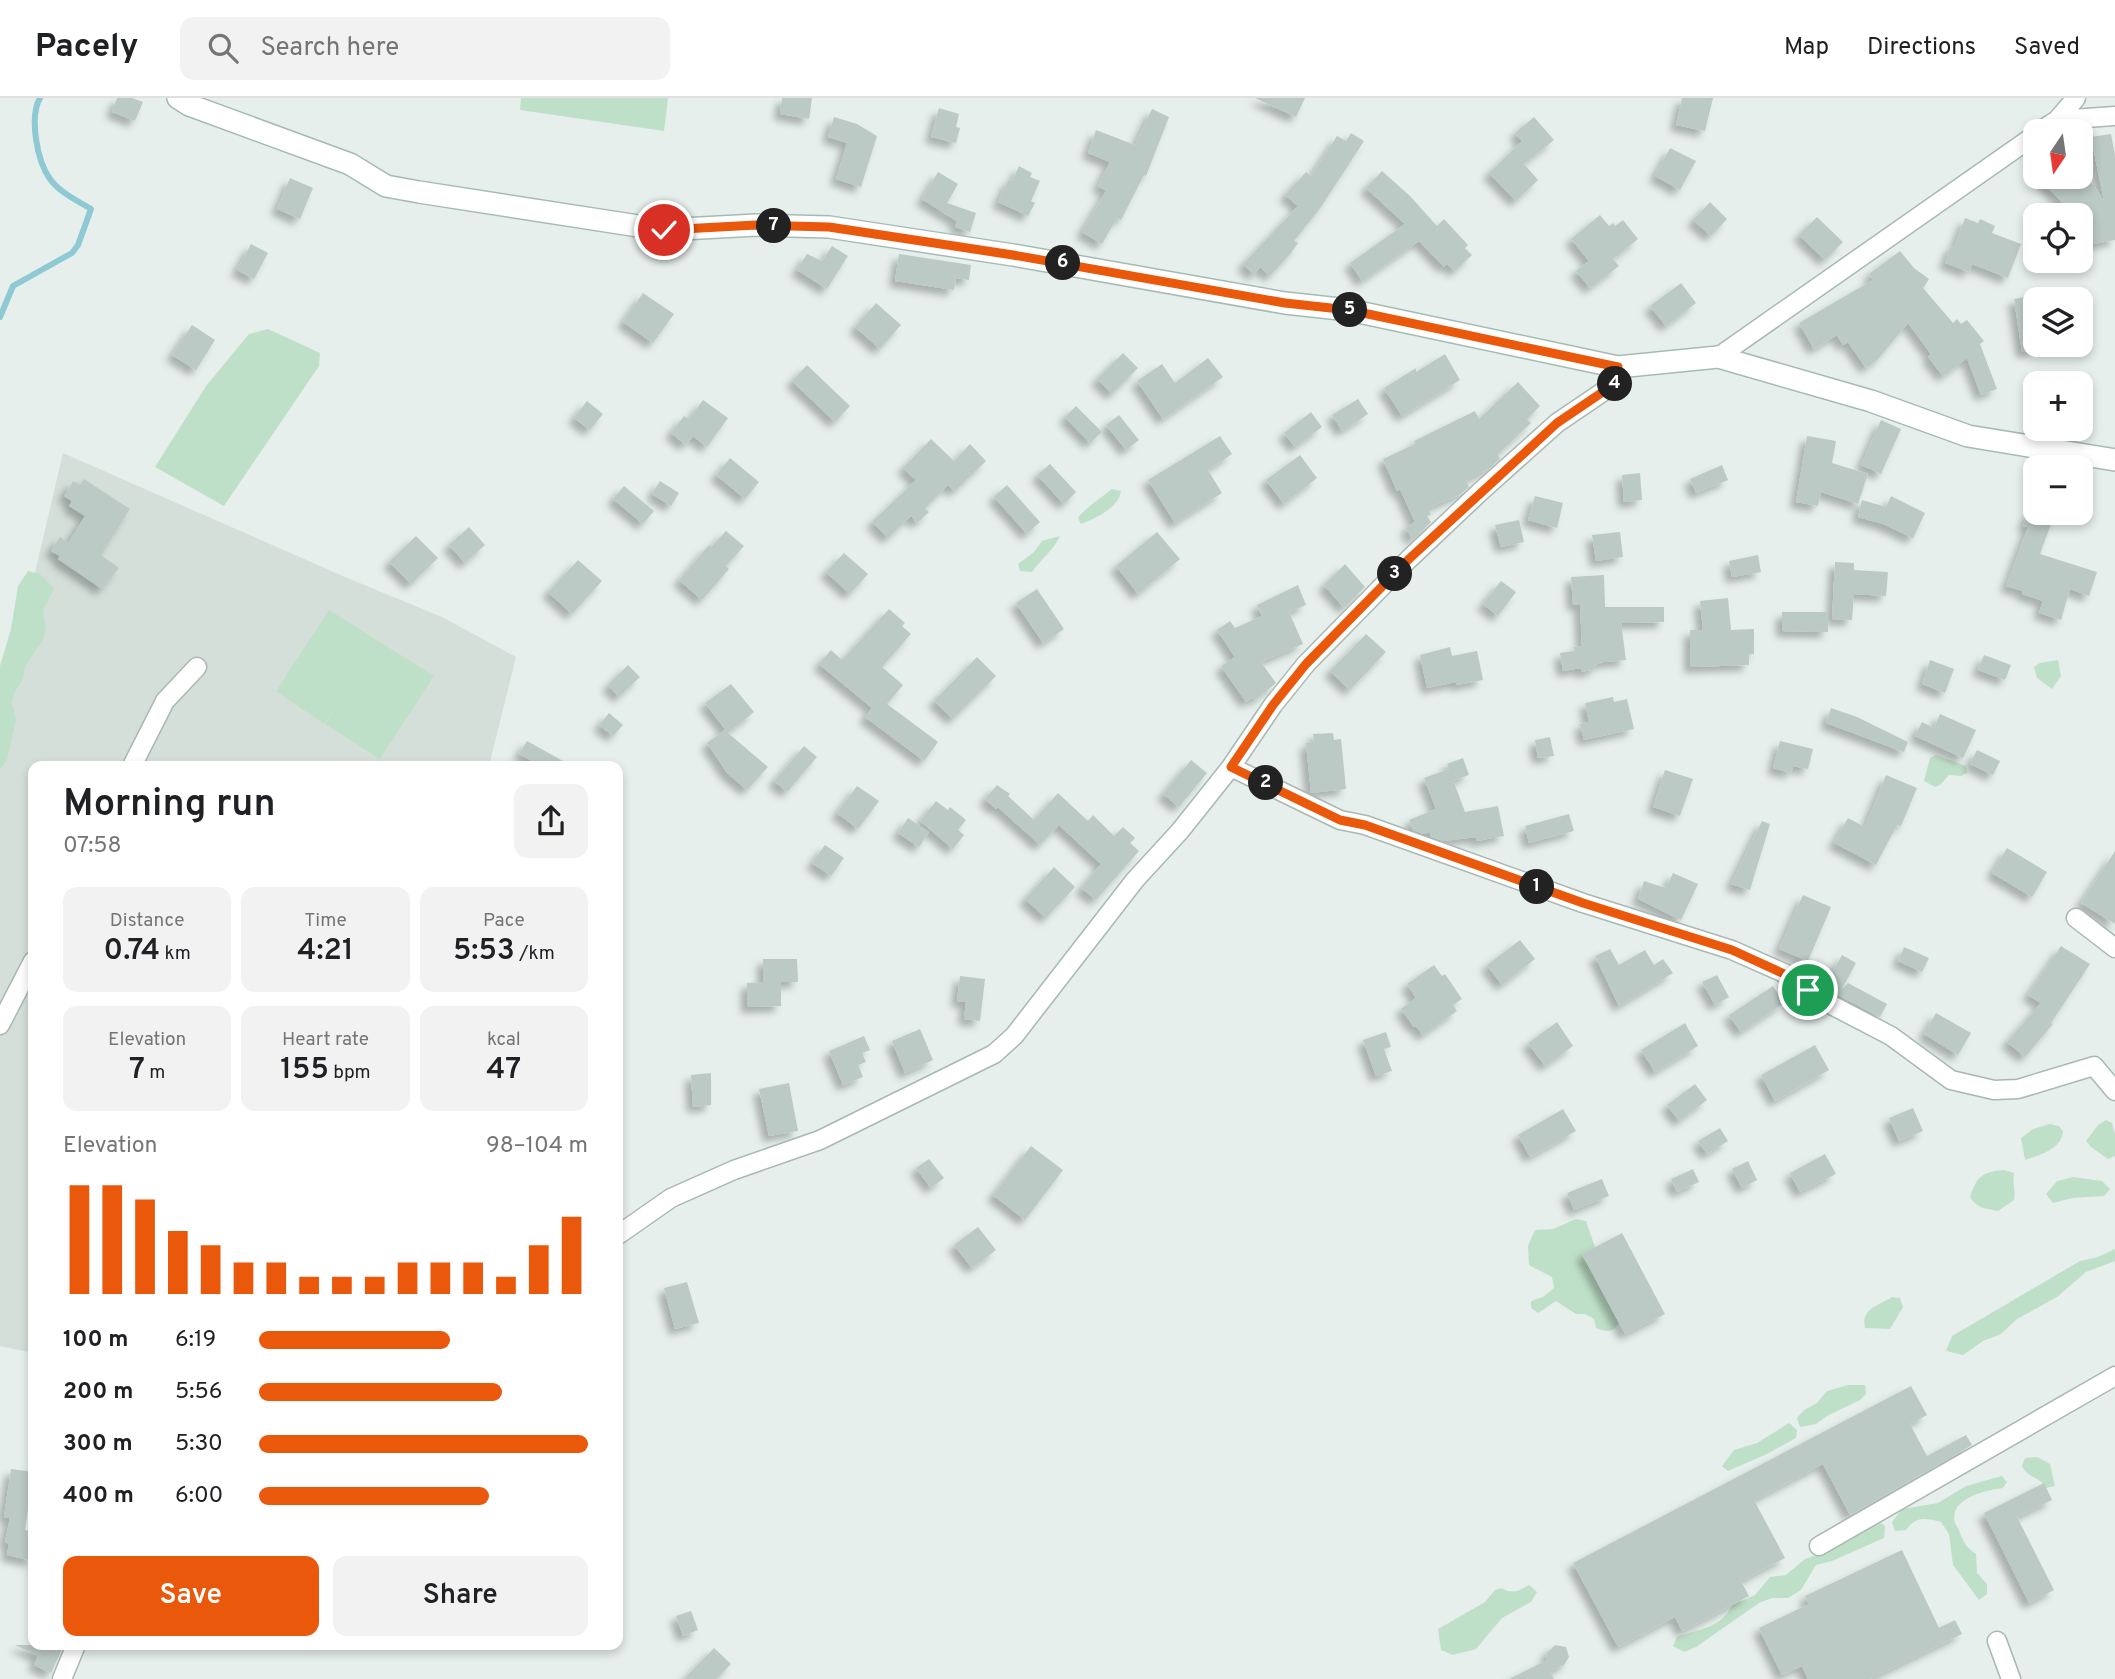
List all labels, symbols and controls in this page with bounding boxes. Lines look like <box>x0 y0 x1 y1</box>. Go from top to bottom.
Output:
search box <box>180 17 670 80</box>
text: Pacely <box>35 27 138 69</box>
icon: search <box>204 29 242 67</box>
text: Search here <box>260 32 399 65</box>
text: Map <box>1784 33 1829 63</box>
text: Directions <box>1867 33 1976 63</box>
text: Saved <box>2014 33 2080 63</box>
north arrow <box>2023 119 2093 189</box>
map controls <box>2023 119 2093 525</box>
pin <box>634 200 694 260</box>
button: locate <box>2023 203 2093 273</box>
pin: 7 <box>756 208 792 244</box>
icon: check <box>645 211 683 249</box>
text: 7 <box>768 213 779 237</box>
pin: 6 <box>1046 246 1080 280</box>
text: 6 <box>1057 250 1068 274</box>
button: layers <box>2023 287 2093 357</box>
pin: 5 <box>1332 292 1368 328</box>
text: 5 <box>1344 297 1355 321</box>
pin: 4 <box>1598 366 1632 402</box>
text: 4 <box>1608 371 1621 395</box>
button: + <box>2023 371 2093 441</box>
button: − <box>2023 455 2093 525</box>
pin: 3 <box>1378 556 1412 592</box>
text: 3 <box>1389 561 1400 585</box>
pin: 2 <box>1248 766 1284 800</box>
text: 2 <box>1260 770 1271 794</box>
text: Morning run <box>63 781 276 830</box>
button: share <box>514 784 588 858</box>
text: 07:58 <box>63 832 122 861</box>
pin: 1 <box>1520 870 1554 904</box>
text: 1 <box>1533 874 1540 898</box>
text: Distance <box>110 909 184 933</box>
text: Time <box>304 909 347 933</box>
text: Pace <box>483 909 525 933</box>
text: 0.74 <box>104 933 160 970</box>
text: 4:21 <box>297 933 354 970</box>
text: 5:53 <box>453 933 515 970</box>
text: km <box>160 942 191 966</box>
text: /km <box>515 942 555 966</box>
pin <box>1778 960 1838 1020</box>
icon: arrive <box>1789 971 1827 1009</box>
text: Elevation <box>108 1028 186 1052</box>
text: Heart rate <box>282 1028 369 1052</box>
text: kcal <box>487 1028 521 1052</box>
text: 7 <box>129 1052 145 1089</box>
text: 155 <box>280 1052 329 1089</box>
text: 47 <box>486 1052 521 1089</box>
text: m <box>145 1061 165 1085</box>
text: bpm <box>329 1061 371 1085</box>
text: Elevation <box>63 1132 158 1161</box>
text: 98–104 m <box>486 1132 588 1161</box>
text: 100 m <box>63 1326 128 1355</box>
text: 6:19 <box>175 1326 216 1355</box>
text: 200 m <box>63 1378 133 1407</box>
text: 5:56 <box>175 1378 222 1407</box>
text: 300 m <box>63 1430 133 1459</box>
text: 5:30 <box>175 1430 223 1459</box>
text: 400 m <box>63 1482 134 1511</box>
text: 6:00 <box>175 1482 223 1511</box>
button: Save <box>63 1556 319 1636</box>
button: Share <box>333 1556 588 1636</box>

